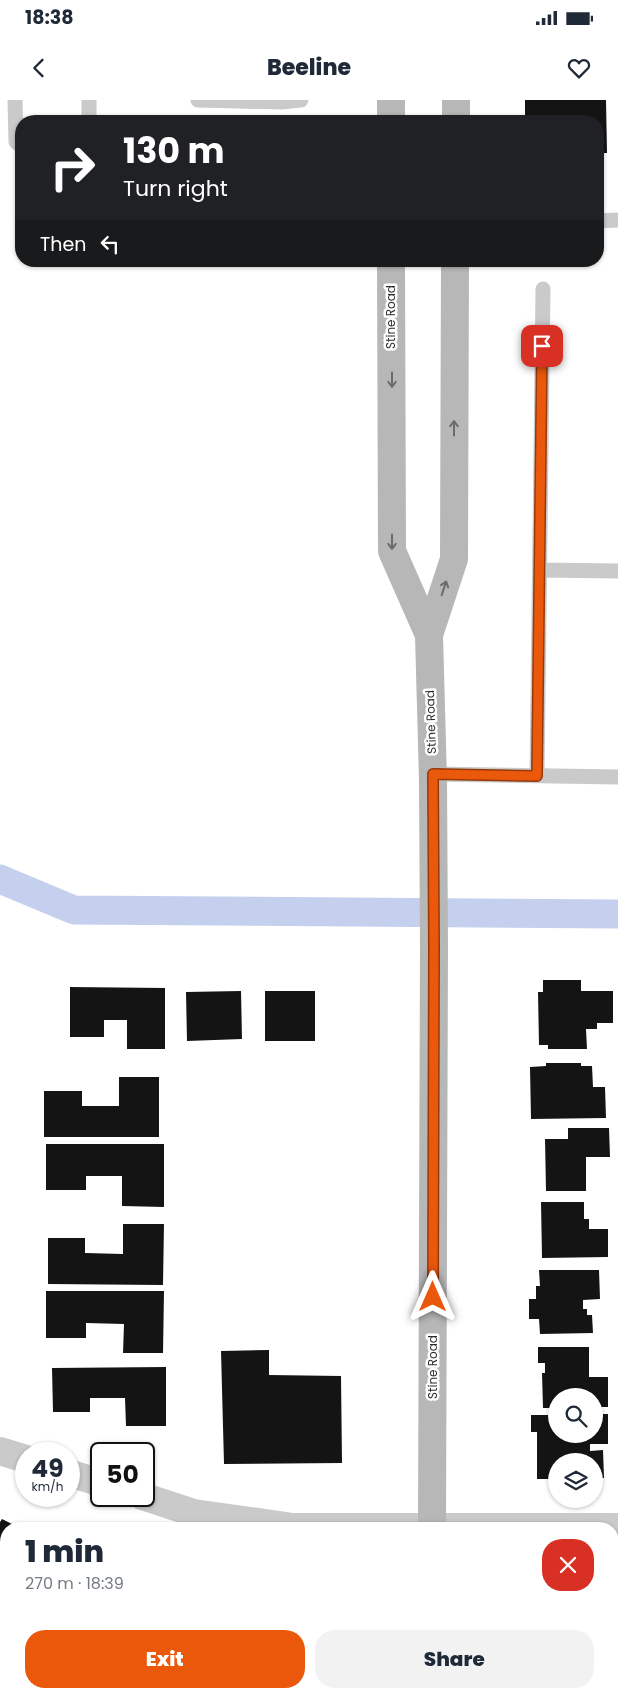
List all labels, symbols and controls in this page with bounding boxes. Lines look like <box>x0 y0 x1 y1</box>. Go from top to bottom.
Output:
text: 18:38 <box>25 4 74 31</box>
text: Beeline <box>267 52 351 83</box>
icon: back <box>25 54 53 82</box>
icon: heart <box>565 54 593 82</box>
text: 130 m <box>123 126 225 175</box>
icon: right <box>40 135 105 200</box>
text: Turn right <box>123 173 228 204</box>
icon: left <box>96 230 124 258</box>
text: Then <box>40 231 86 258</box>
street label: Stine Road <box>382 285 399 349</box>
pin <box>521 325 563 367</box>
icon: arrive <box>528 332 556 360</box>
one-way arrow <box>387 372 397 388</box>
one-way arrow <box>449 420 459 436</box>
one-way arrow <box>387 534 397 550</box>
one-way arrow <box>440 581 449 597</box>
street label: Stine Road <box>421 690 440 754</box>
position arrow <box>406 1270 458 1322</box>
street label: Stine Road <box>424 1335 441 1399</box>
map controls <box>548 1388 603 1508</box>
button: search <box>548 1388 603 1443</box>
speed limit sign: 50 <box>90 1442 155 1507</box>
text: 49 <box>31 1451 64 1486</box>
button: layers <box>548 1453 603 1508</box>
text: km/h <box>32 1478 63 1495</box>
text: 1 min <box>25 1530 104 1573</box>
button: close <box>542 1539 594 1591</box>
text: 270 m · 18:39 <box>25 1572 124 1595</box>
button: Exit <box>25 1630 305 1688</box>
button: Share <box>315 1630 594 1688</box>

